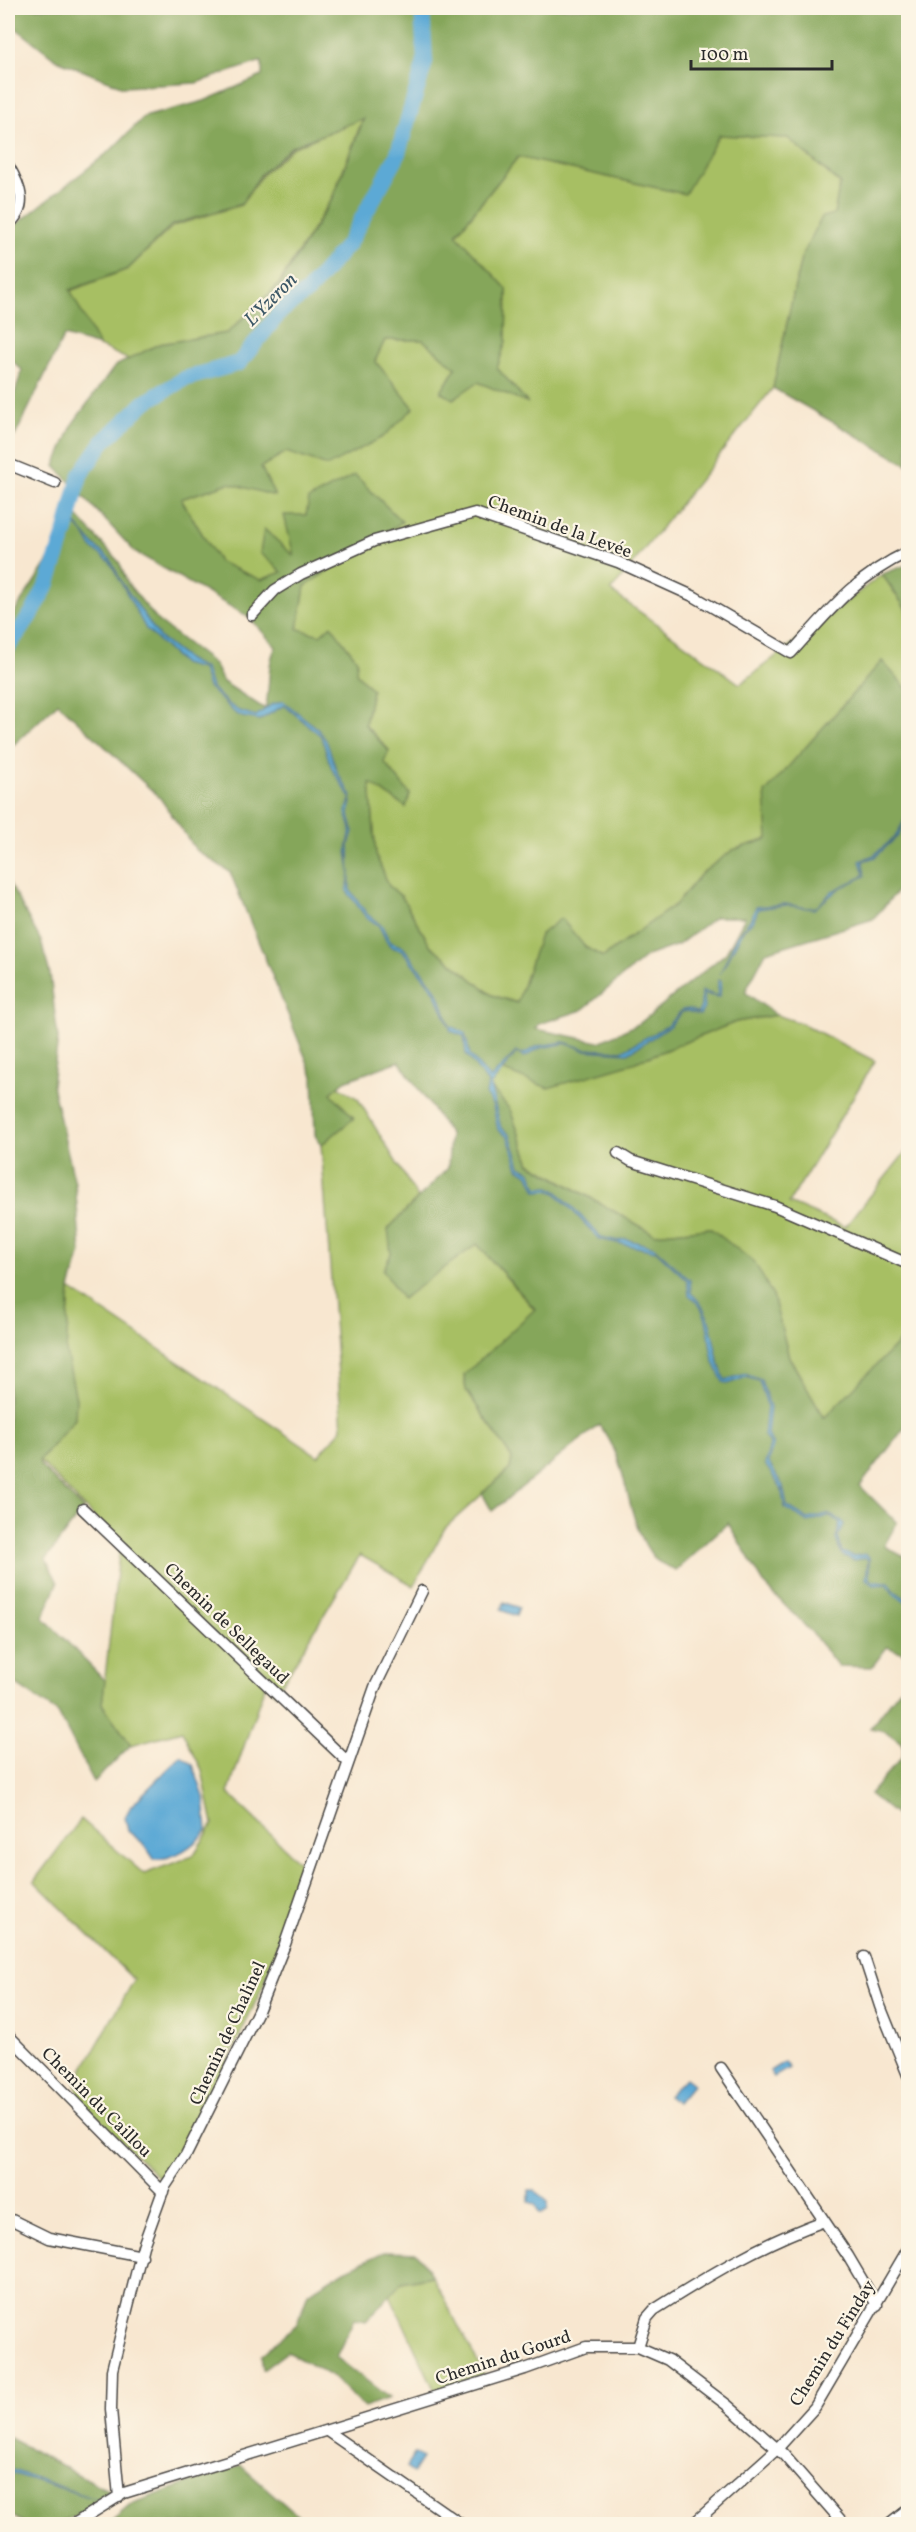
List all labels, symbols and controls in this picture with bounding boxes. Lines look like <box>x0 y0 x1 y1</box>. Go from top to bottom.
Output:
scale bar <box>691 33 832 71</box>
text: 100 m <box>700 43 749 68</box>
water label: L'Yzeron <box>238 267 305 334</box>
street label: Chemin de la Levée <box>484 490 635 565</box>
street label: Chemin de Sellegaud <box>158 1558 294 1690</box>
street label: Chemin de Chalinel <box>184 1958 273 2110</box>
street label: Chemin du Caillou <box>35 2042 157 2164</box>
street label: Chemin du Finday <box>784 2276 882 2412</box>
street label: Chemin du Gourd <box>432 2325 574 2392</box>

